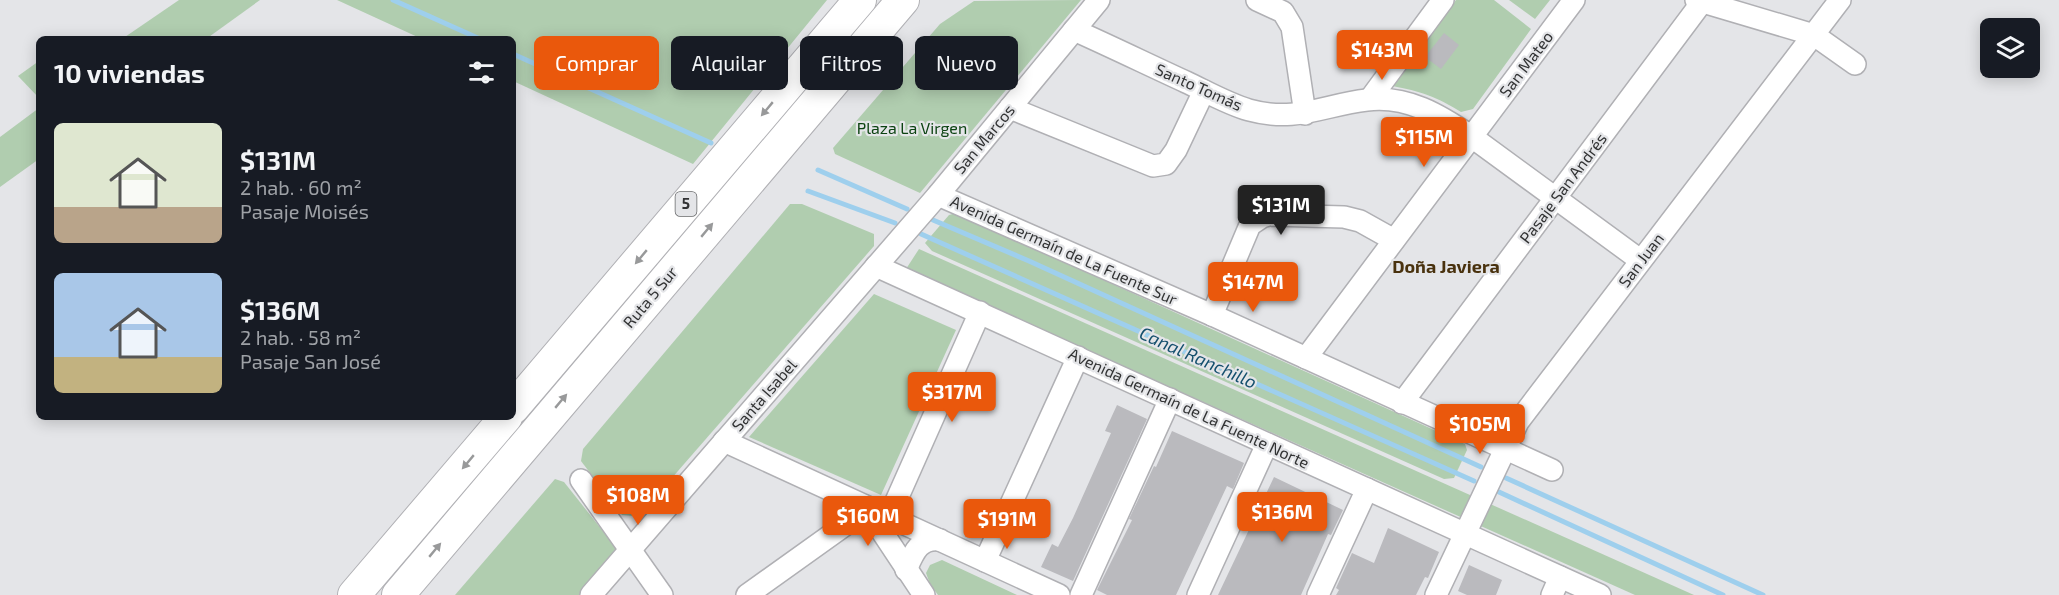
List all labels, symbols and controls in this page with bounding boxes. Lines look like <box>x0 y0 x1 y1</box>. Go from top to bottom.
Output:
map controls <box>1980 18 2040 78</box>
button: layers <box>1980 18 2040 78</box>
street label: San Mateo <box>1495 27 1556 100</box>
pin: $143M <box>1340 30 1424 81</box>
chip: Comprar <box>534 36 659 90</box>
chip: Alquilar <box>671 36 788 90</box>
chip: Filtros <box>800 36 903 90</box>
chip: Nuevo <box>915 36 1018 90</box>
text: $143M <box>1351 37 1413 61</box>
icon: filters <box>465 56 498 89</box>
text: 10 viviendas <box>54 57 205 88</box>
street label: Santo Tomás <box>1153 59 1246 114</box>
street label: San Marcos <box>949 100 1018 177</box>
one-way arrow <box>761 101 774 117</box>
pin: $115M <box>1382 117 1466 168</box>
park label: Plaza La Virgen <box>857 118 967 137</box>
text: $115M <box>1395 124 1453 148</box>
street label: Pasaje San Andrés <box>1515 129 1611 247</box>
text: $131M <box>240 144 316 175</box>
icon: home <box>102 147 174 219</box>
text: 2 hab. · 60 m² <box>240 175 362 199</box>
pin: $131M <box>1239 185 1323 236</box>
street label: Avenida Germaín de La Fuente Sur <box>948 191 1181 309</box>
road number: 5 <box>676 192 696 216</box>
text: $131M <box>1252 192 1310 216</box>
text: Pasaje Moisés <box>240 199 369 223</box>
one-way arrow <box>700 223 713 238</box>
street label: San Juan <box>1614 229 1667 291</box>
one-way arrow <box>635 249 648 264</box>
district label: Doña Javiera <box>1392 255 1500 277</box>
street label: Ruta 5 Sur <box>619 262 681 331</box>
pin: $147M <box>1211 262 1295 313</box>
text: $147M <box>1222 269 1284 293</box>
text: $136M <box>240 294 320 325</box>
icon: home <box>102 297 174 369</box>
water label: Canal Ranchillo <box>1136 321 1260 393</box>
text: 2 hab. · 58 m² <box>240 325 361 349</box>
street label: Avenida Germaín de La Fuente Norte <box>1066 343 1312 472</box>
text: Pasaje San José <box>240 349 381 373</box>
street label: Santa Isabel <box>727 355 800 435</box>
pin: $317M <box>910 372 994 423</box>
text: $317M <box>922 379 982 403</box>
one-way arrow <box>555 393 568 409</box>
pin: $105M <box>1438 404 1522 455</box>
text: $105M <box>1449 411 1511 435</box>
one-way arrow <box>462 454 475 469</box>
pin: $108M <box>596 475 680 526</box>
text: $108M <box>606 482 670 506</box>
pin: $136M <box>1240 492 1324 543</box>
pin: $160M <box>826 496 910 547</box>
pin: $191M <box>965 499 1049 550</box>
text: $136M <box>1251 499 1313 523</box>
text: $160M <box>837 503 899 527</box>
text: $191M <box>978 506 1036 530</box>
one-way arrow <box>429 542 442 558</box>

